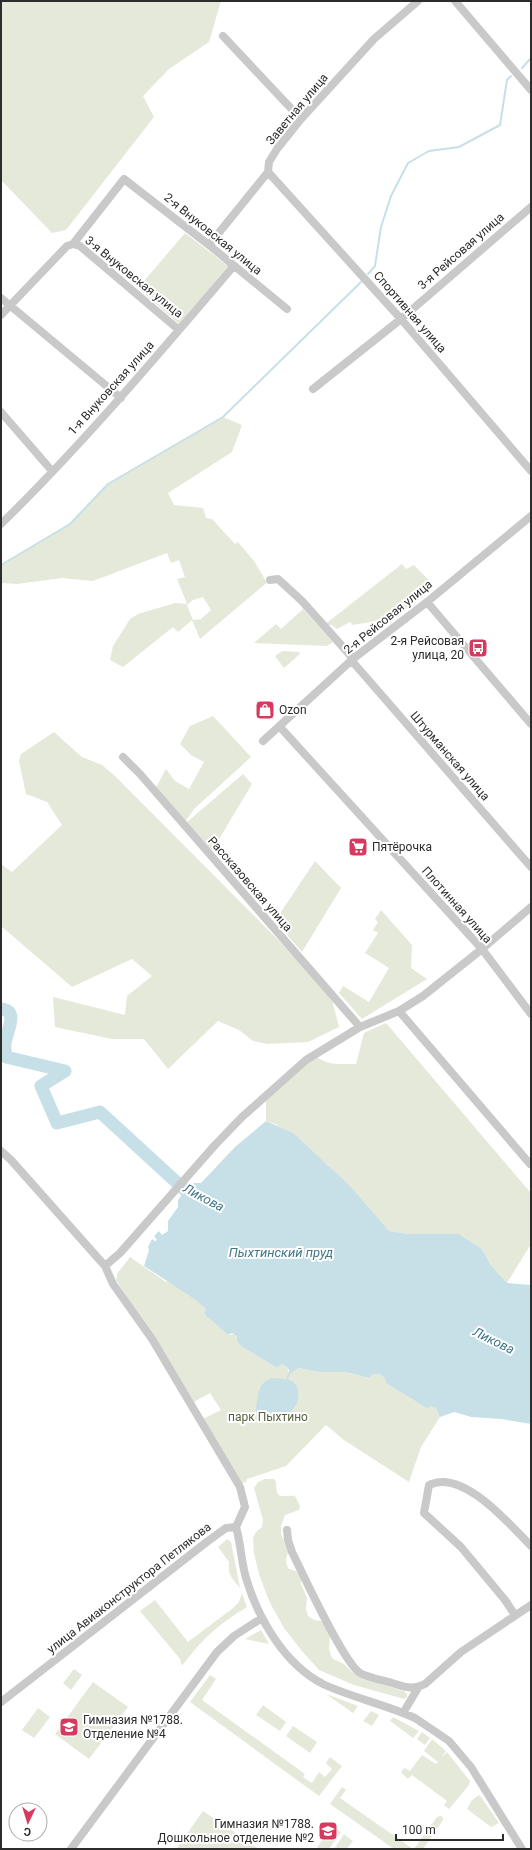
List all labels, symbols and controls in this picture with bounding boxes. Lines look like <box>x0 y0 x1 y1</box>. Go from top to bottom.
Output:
street label: Заветная улица <box>263 71 331 147</box>
street label: 2-я Внуковская улица <box>161 190 265 278</box>
street label: 3-я Рейсовая улица <box>415 210 507 292</box>
street label: 3-я Внуковская улица <box>82 233 186 321</box>
street label: Спортивная улица <box>371 268 449 356</box>
street label: 1-я Внуковская улица <box>65 338 157 438</box>
street label: 2-я Рейсовая улица <box>341 577 435 657</box>
place label: 2-я Рейсовая улица, 20 <box>390 634 464 662</box>
bus stop icon: 2-я Рейсовая улица, 20 <box>467 637 489 659</box>
shop icon: Ozon <box>254 699 276 721</box>
place label: Ozon <box>279 703 307 717</box>
street label: Штурманская улица <box>407 709 493 803</box>
street label: Рассказовская улица <box>205 834 295 934</box>
supermarket icon: Пятёрочка <box>347 836 369 858</box>
place label: Пятёрочка <box>372 840 432 854</box>
street label: Плотинная улица <box>419 864 495 946</box>
water label: Ликова <box>180 1180 227 1214</box>
water label: Пыхтинский пруд <box>229 1245 333 1260</box>
water label: Ликова <box>470 1324 517 1357</box>
park label: парк Пыхтино <box>228 1410 308 1424</box>
street label: улица Авиаконструктора Петлякова <box>44 1520 214 1656</box>
place label: Гимназия №1788. Отделение №4 <box>83 1713 183 1741</box>
school or university icon: Гимназия №1788. Отделение №4 <box>58 1716 80 1738</box>
north arrow <box>8 1802 48 1842</box>
scale bar <box>396 1816 503 1842</box>
place label: Гимназия №1788. Дошкольное отделение №2 <box>158 1817 314 1845</box>
school or university icon: Гимназия №1788. Дошкольное отделение №2 <box>317 1820 339 1842</box>
text: 100 m <box>402 1823 436 1837</box>
text: С <box>23 1825 31 1838</box>

